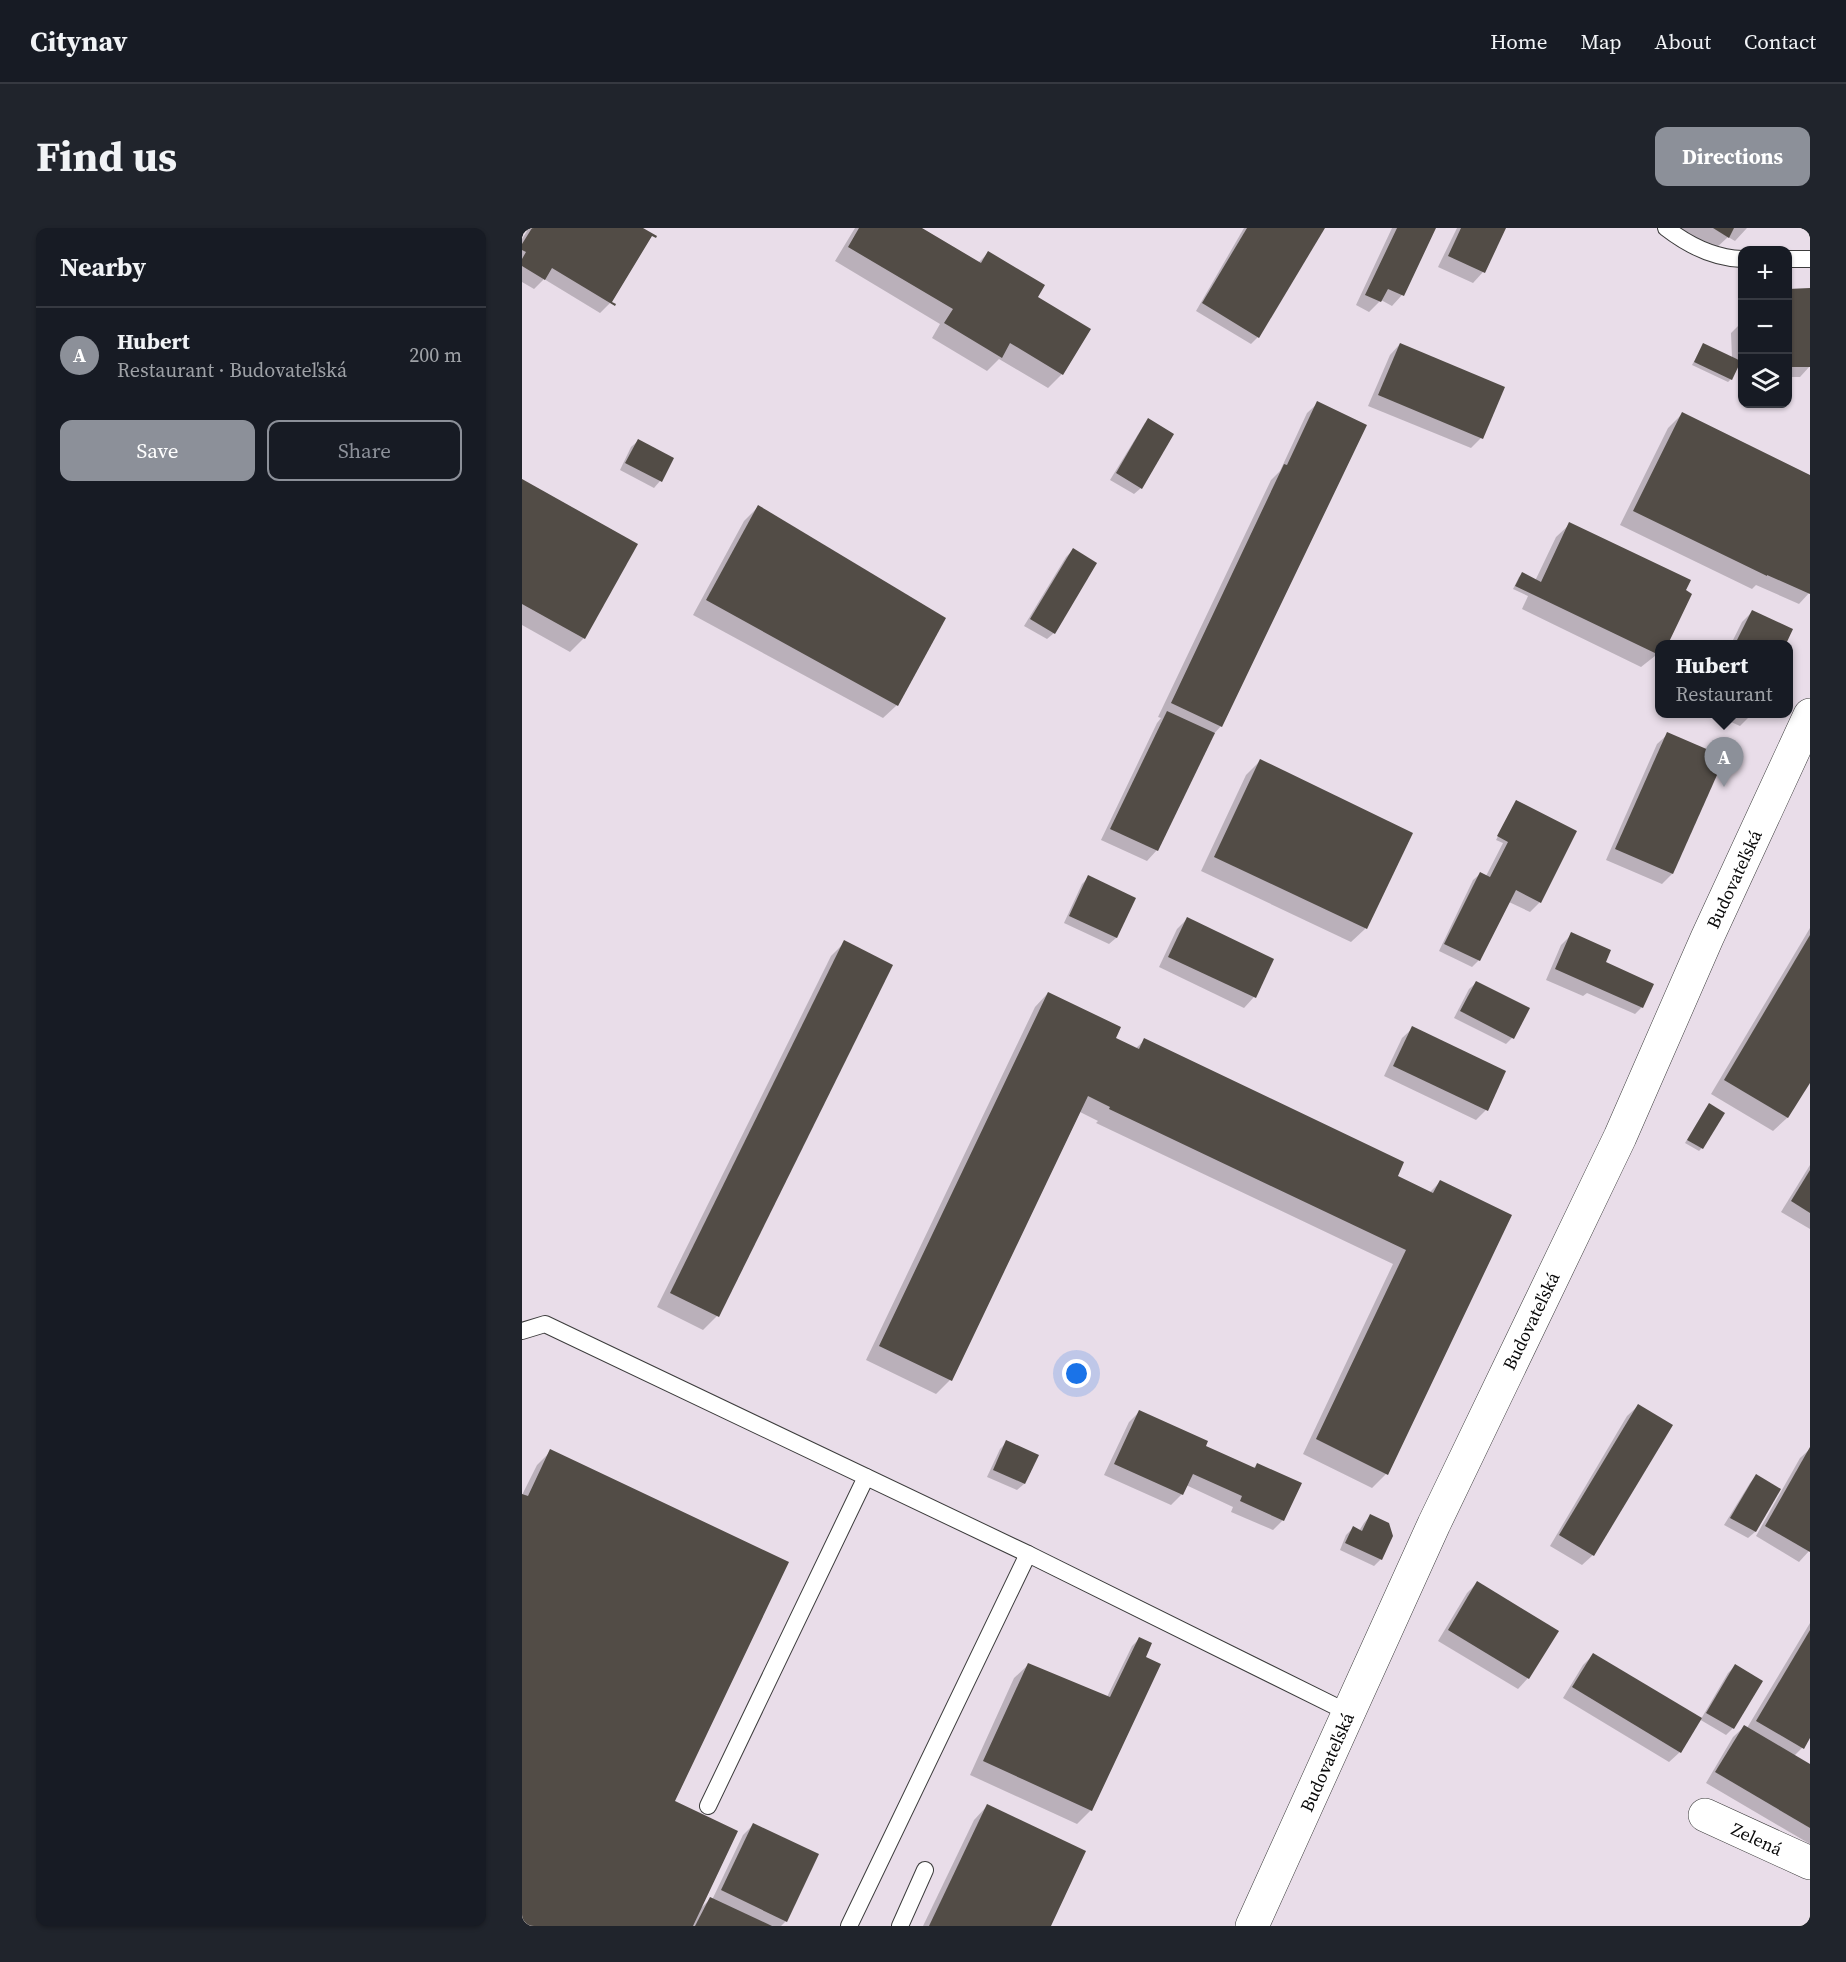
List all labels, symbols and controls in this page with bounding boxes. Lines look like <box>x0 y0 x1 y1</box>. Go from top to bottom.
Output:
text: Citynav <box>30 22 127 60</box>
text: Home <box>1490 27 1548 56</box>
text: Map <box>1581 27 1622 56</box>
text: About <box>1655 27 1711 56</box>
text: Contact <box>1744 27 1816 56</box>
text: Find us <box>36 127 177 185</box>
button: Directions <box>1655 127 1810 186</box>
map controls <box>1738 246 1792 408</box>
button: + <box>1738 246 1792 300</box>
text: Nearby <box>60 249 146 285</box>
button: − <box>1738 300 1792 354</box>
text: Hubert <box>117 326 190 356</box>
text: A <box>73 341 86 369</box>
text: 200 m <box>409 341 462 369</box>
button: layers <box>1738 354 1792 408</box>
text: Restaurant · Budovateľská <box>117 356 347 384</box>
button: Save <box>60 420 255 481</box>
button: Share <box>267 420 462 481</box>
popup <box>1655 640 1793 718</box>
text: Hubert <box>1676 650 1748 680</box>
text: Restaurant <box>1676 680 1772 708</box>
pin: A <box>1704 738 1744 787</box>
street label: Budovateľská <box>1700 825 1768 932</box>
street label: Budovateľská <box>1496 1267 1566 1374</box>
your location <box>1062 1359 1091 1388</box>
street label: Budovateľská <box>1294 1708 1360 1816</box>
street label: Zelená <box>1727 1816 1787 1862</box>

